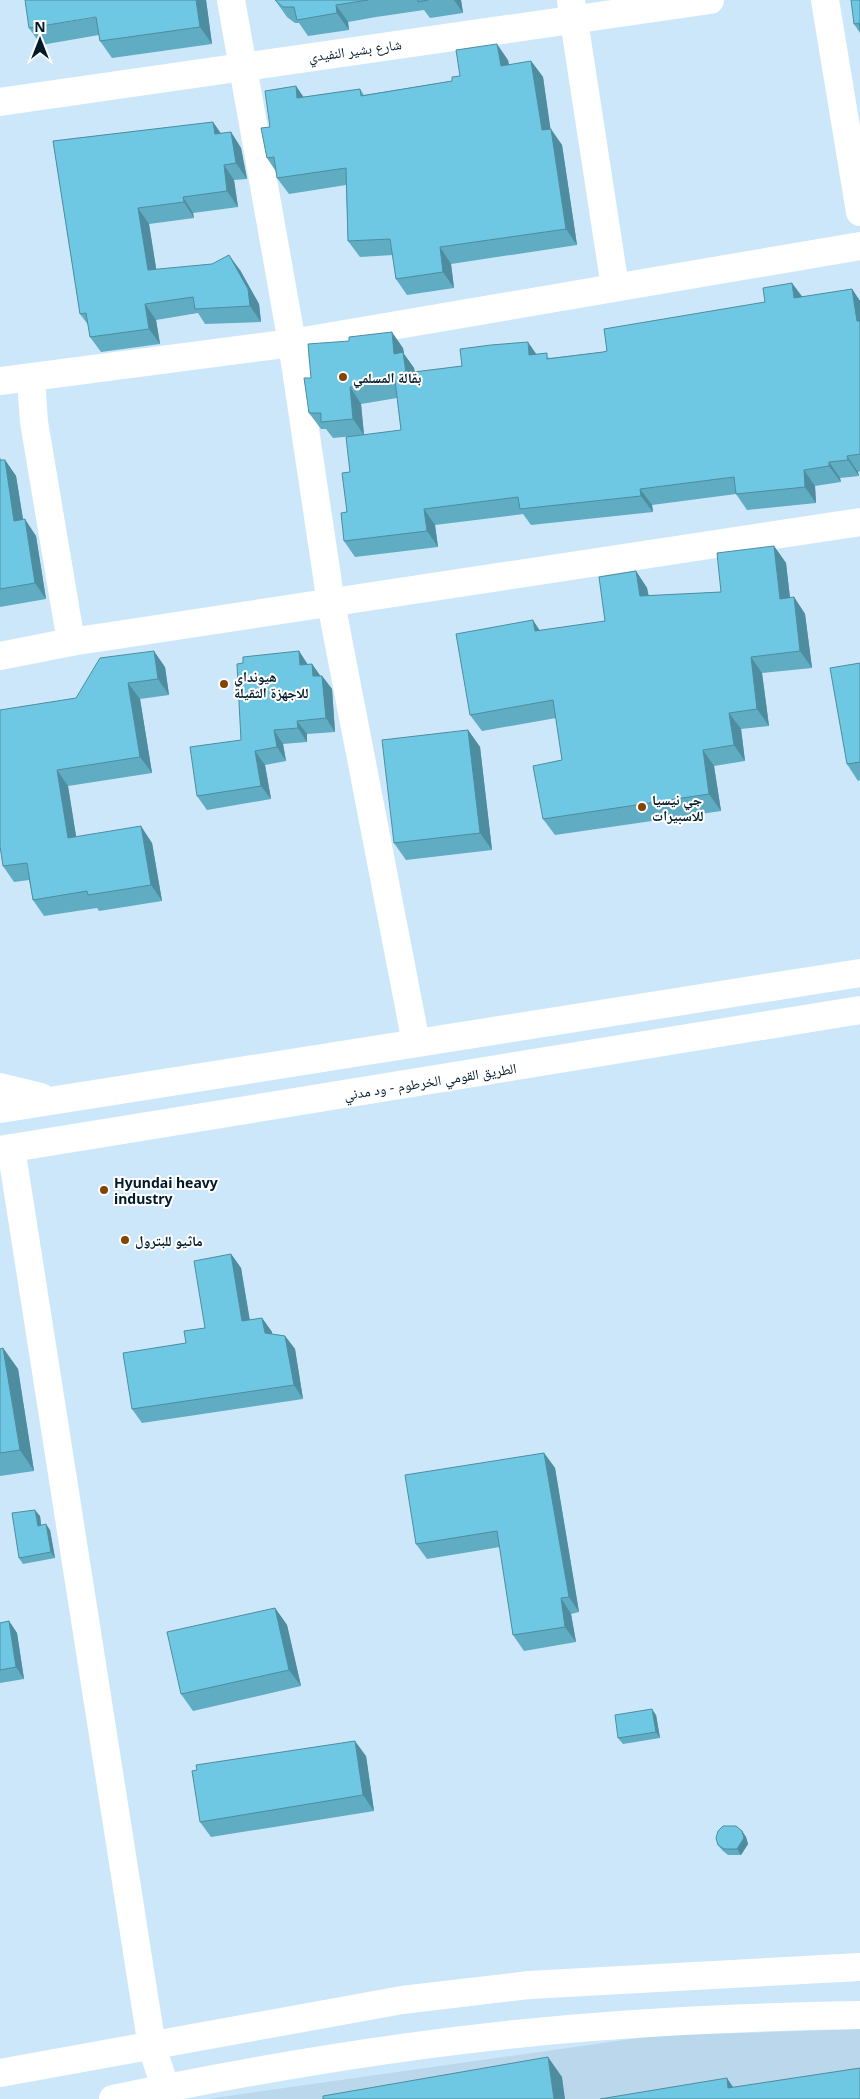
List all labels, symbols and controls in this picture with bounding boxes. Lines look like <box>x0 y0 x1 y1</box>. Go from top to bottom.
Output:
north arrow <box>15 15 65 65</box>
text: N <box>34 17 46 36</box>
street label: شارع بشير النفيدي <box>307 34 403 68</box>
place label: بقالة المسلمي <box>353 368 421 389</box>
marker: بقالة المسلمي <box>337 371 349 383</box>
place label: هيونداي للاجهزة الثقيلة <box>234 667 308 702</box>
marker: هيونداي للاجهزة الثقيلة <box>218 678 230 690</box>
place label: جي نيسيا للاسبيرات <box>652 790 704 825</box>
marker: جي نيسيا للاسبيرات <box>636 801 648 813</box>
street label: الطريق القومي الخرطوم - ود مدني <box>342 1058 518 1107</box>
place label: Hyundai heavy industry <box>114 1173 218 1208</box>
marker: Hyundai heavy industry <box>98 1184 110 1196</box>
place label: ماثيو للبترول <box>135 1231 203 1250</box>
marker: ماثيو للبترول <box>119 1234 131 1246</box>

